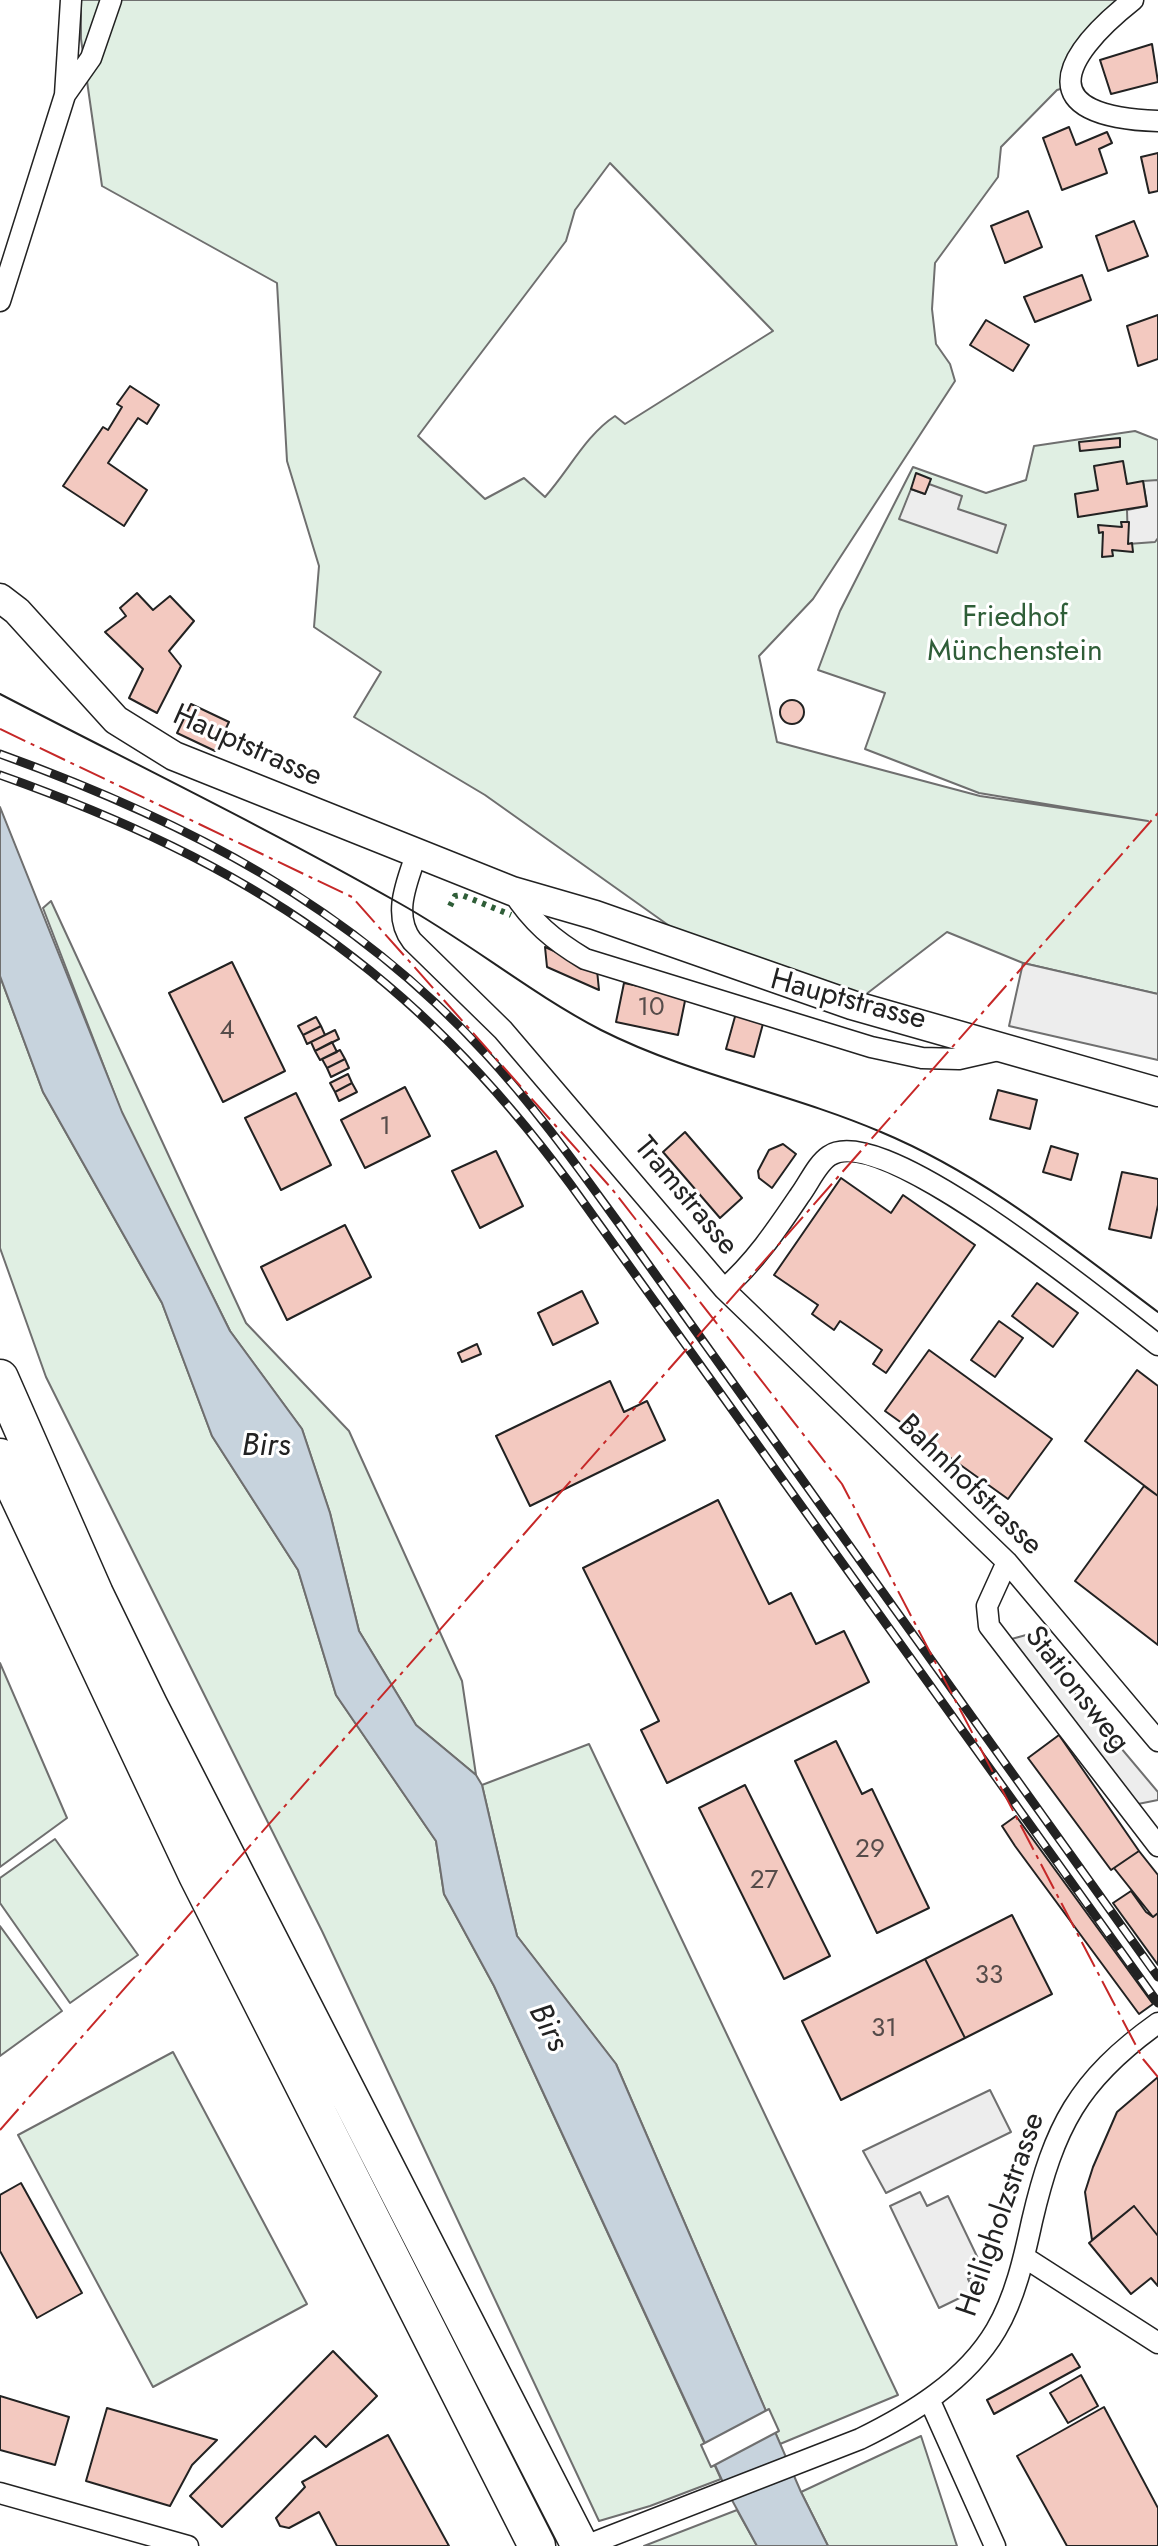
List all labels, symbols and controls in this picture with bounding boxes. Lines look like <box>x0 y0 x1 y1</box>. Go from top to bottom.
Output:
park label: Friedhof Münchenstein <box>927 601 1103 672</box>
street label: Hauptstrasse <box>167 698 327 796</box>
street label: Hauptstrasse <box>766 963 930 1039</box>
house number: 10 <box>637 993 665 1025</box>
house number: 4 <box>219 1016 235 1048</box>
house number: 1 <box>379 1112 391 1144</box>
street label: Tramstrasse <box>625 1131 745 1263</box>
street label: Bahnhofstrasse <box>889 1408 1049 1564</box>
water label: Birs <box>242 1428 290 1466</box>
street label: Stationsweg <box>1016 1620 1136 1760</box>
house number: 29 <box>855 1835 885 1867</box>
house number: 27 <box>750 1866 778 1898</box>
house number: 33 <box>975 1961 1003 1993</box>
water label: Birs <box>519 1998 575 2058</box>
house number: 31 <box>871 2014 897 2046</box>
street label: Heiligholzstrasse <box>950 2108 1054 2322</box>

